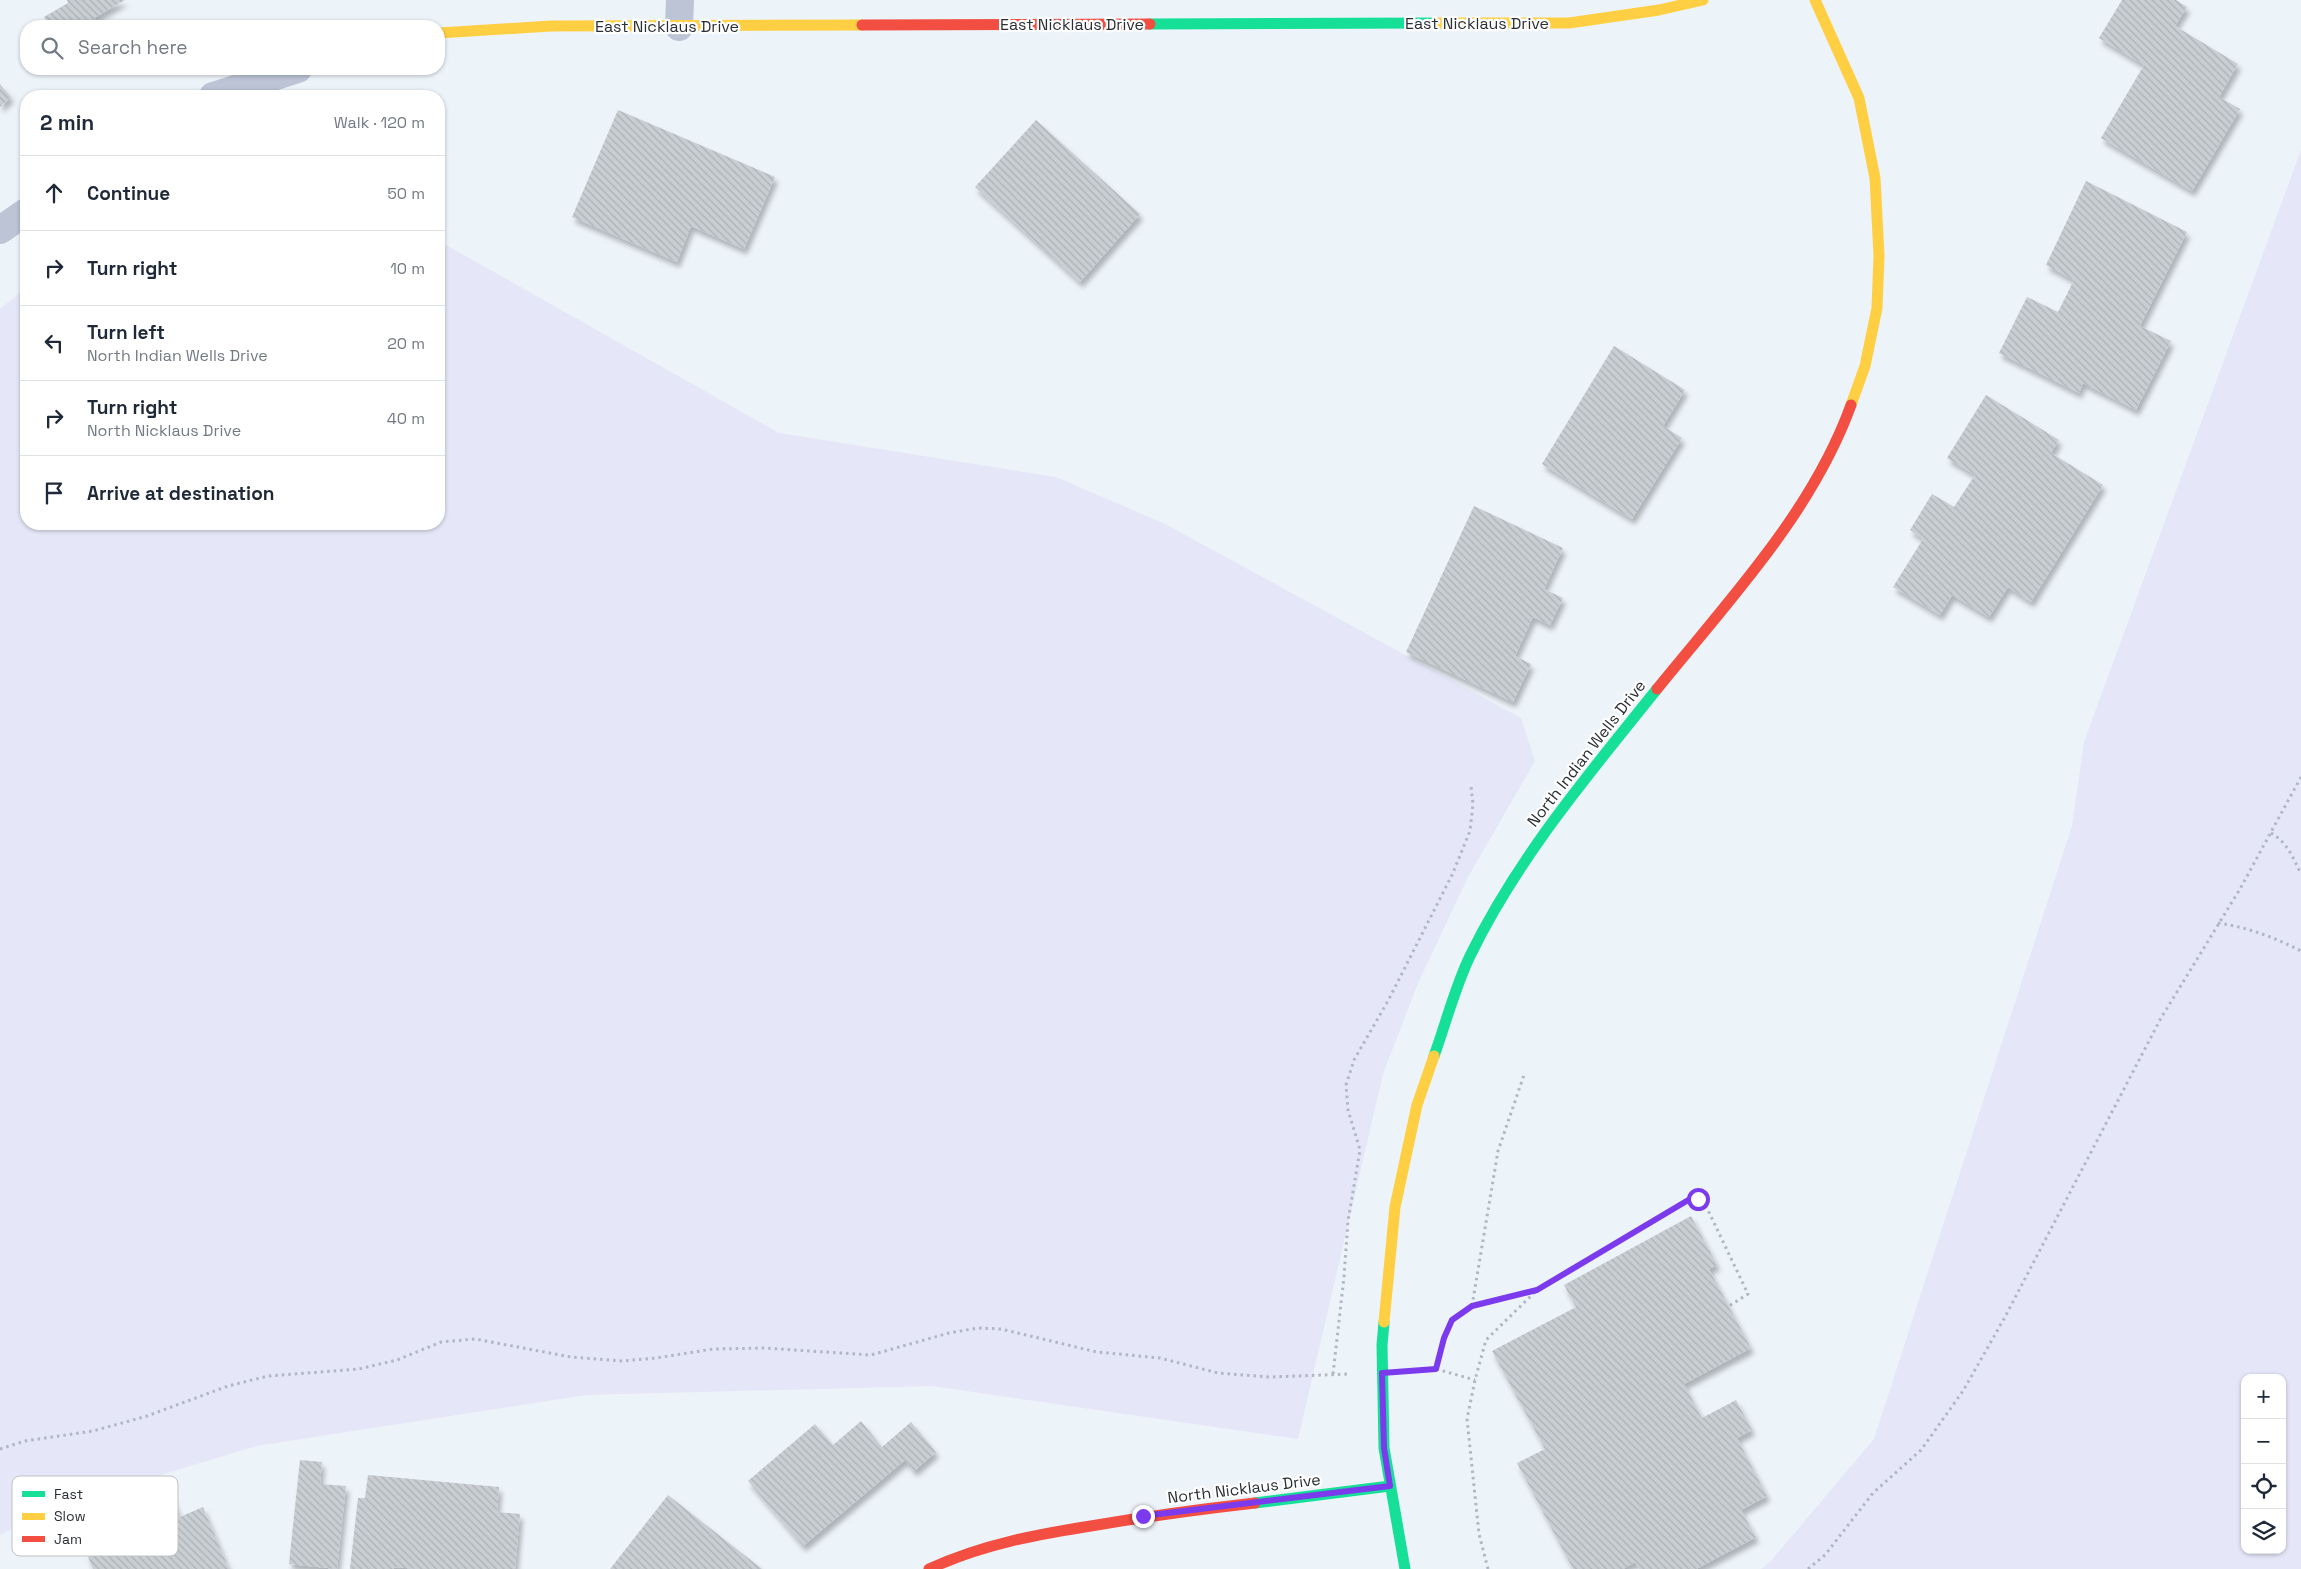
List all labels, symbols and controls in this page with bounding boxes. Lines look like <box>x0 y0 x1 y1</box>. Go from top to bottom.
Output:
street label: East Nicklaus Drive <box>1405 13 1549 34</box>
street label: East Nicklaus Drive <box>1000 14 1144 35</box>
street label: East Nicklaus Drive <box>595 16 739 37</box>
search box <box>20 20 445 75</box>
icon: search <box>38 34 66 62</box>
text: Search here <box>78 35 188 60</box>
text: 2 min <box>40 109 94 136</box>
text: Walk · 120 m <box>334 112 425 133</box>
icon: ahead <box>40 179 68 207</box>
text: Continue <box>87 181 170 206</box>
text: 50 m <box>387 183 425 204</box>
icon: right <box>40 254 68 282</box>
text: Turn right <box>87 256 177 281</box>
text: 10 m <box>390 258 425 279</box>
text: Turn left <box>87 320 165 345</box>
icon: left <box>40 329 68 357</box>
text: 20 m <box>387 333 425 354</box>
text: North Indian Wells Drive <box>87 345 268 366</box>
text: Turn right <box>87 395 177 420</box>
icon: right <box>40 404 68 432</box>
text: 40 m <box>387 408 425 429</box>
text: North Nicklaus Drive <box>87 420 241 441</box>
icon: arrive <box>40 479 68 507</box>
text: Arrive at destination <box>87 481 275 506</box>
street label: North Indian Wells Drive <box>1522 676 1650 831</box>
route start <box>1687 1188 1710 1211</box>
map controls <box>2241 1374 2286 1554</box>
button: + <box>2241 1374 2286 1419</box>
button: − <box>2241 1419 2286 1464</box>
button: locate <box>2241 1464 2286 1509</box>
street label: North Nicklaus Drive <box>1166 1469 1322 1508</box>
legend <box>12 1476 178 1556</box>
text: Fast <box>54 1485 83 1503</box>
route end <box>1132 1505 1155 1528</box>
text: Slow <box>54 1507 86 1525</box>
button: layers <box>2241 1509 2286 1554</box>
text: Jam <box>54 1530 82 1548</box>

